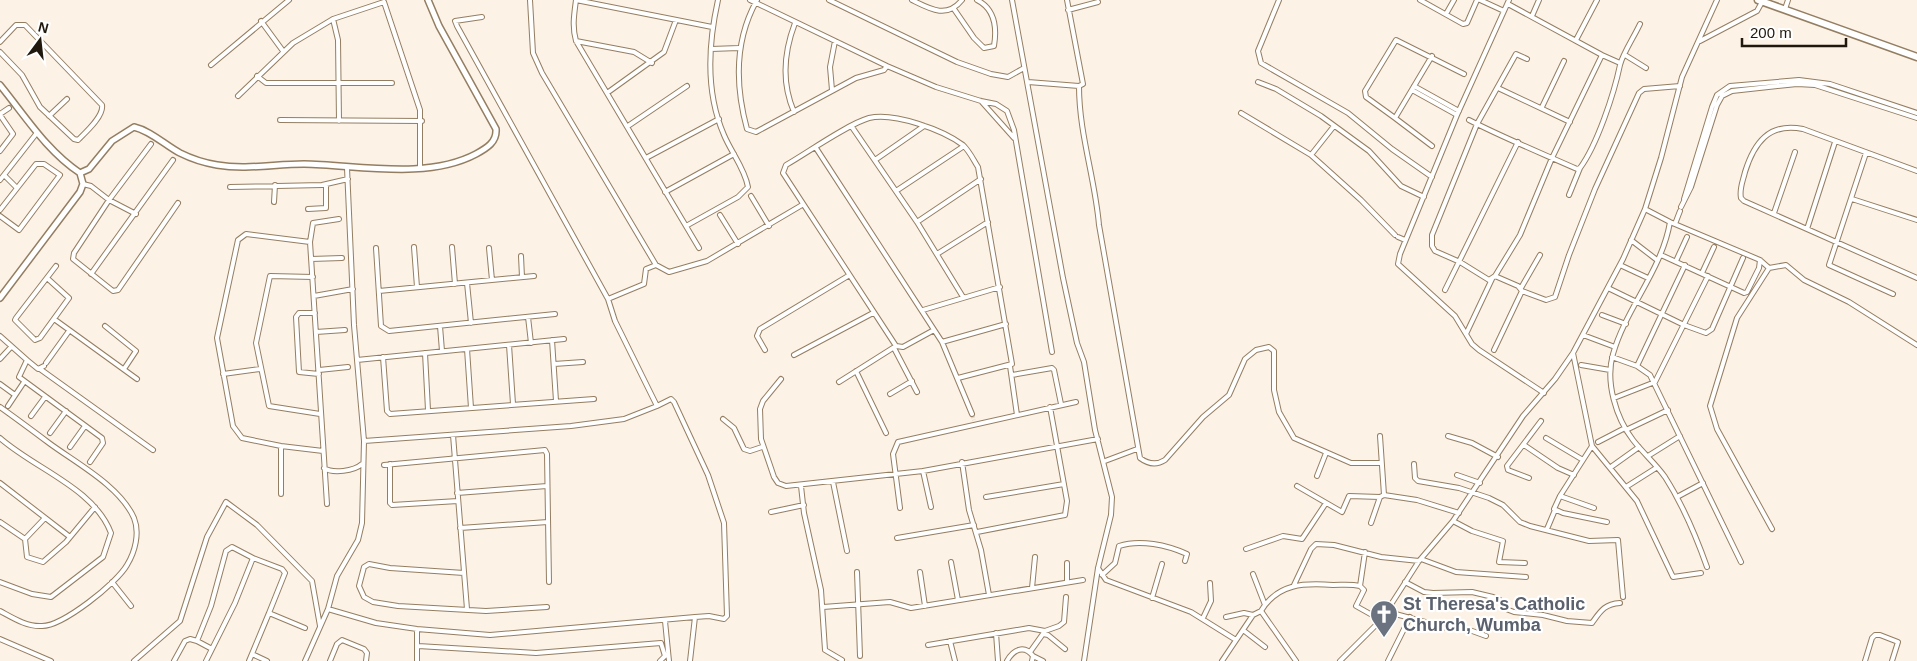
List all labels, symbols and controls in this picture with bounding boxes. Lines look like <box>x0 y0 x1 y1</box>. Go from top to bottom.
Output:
north arrow <box>15 15 65 65</box>
scale bar <box>1742 15 1846 47</box>
text: N <box>36 18 50 36</box>
text: 200 m <box>1750 24 1792 41</box>
place label: St Theresa's Catholic Church, Wumba <box>1403 594 1585 635</box>
church icon: St Theresa's Catholic Church, Wumba <box>1369 599 1399 638</box>

